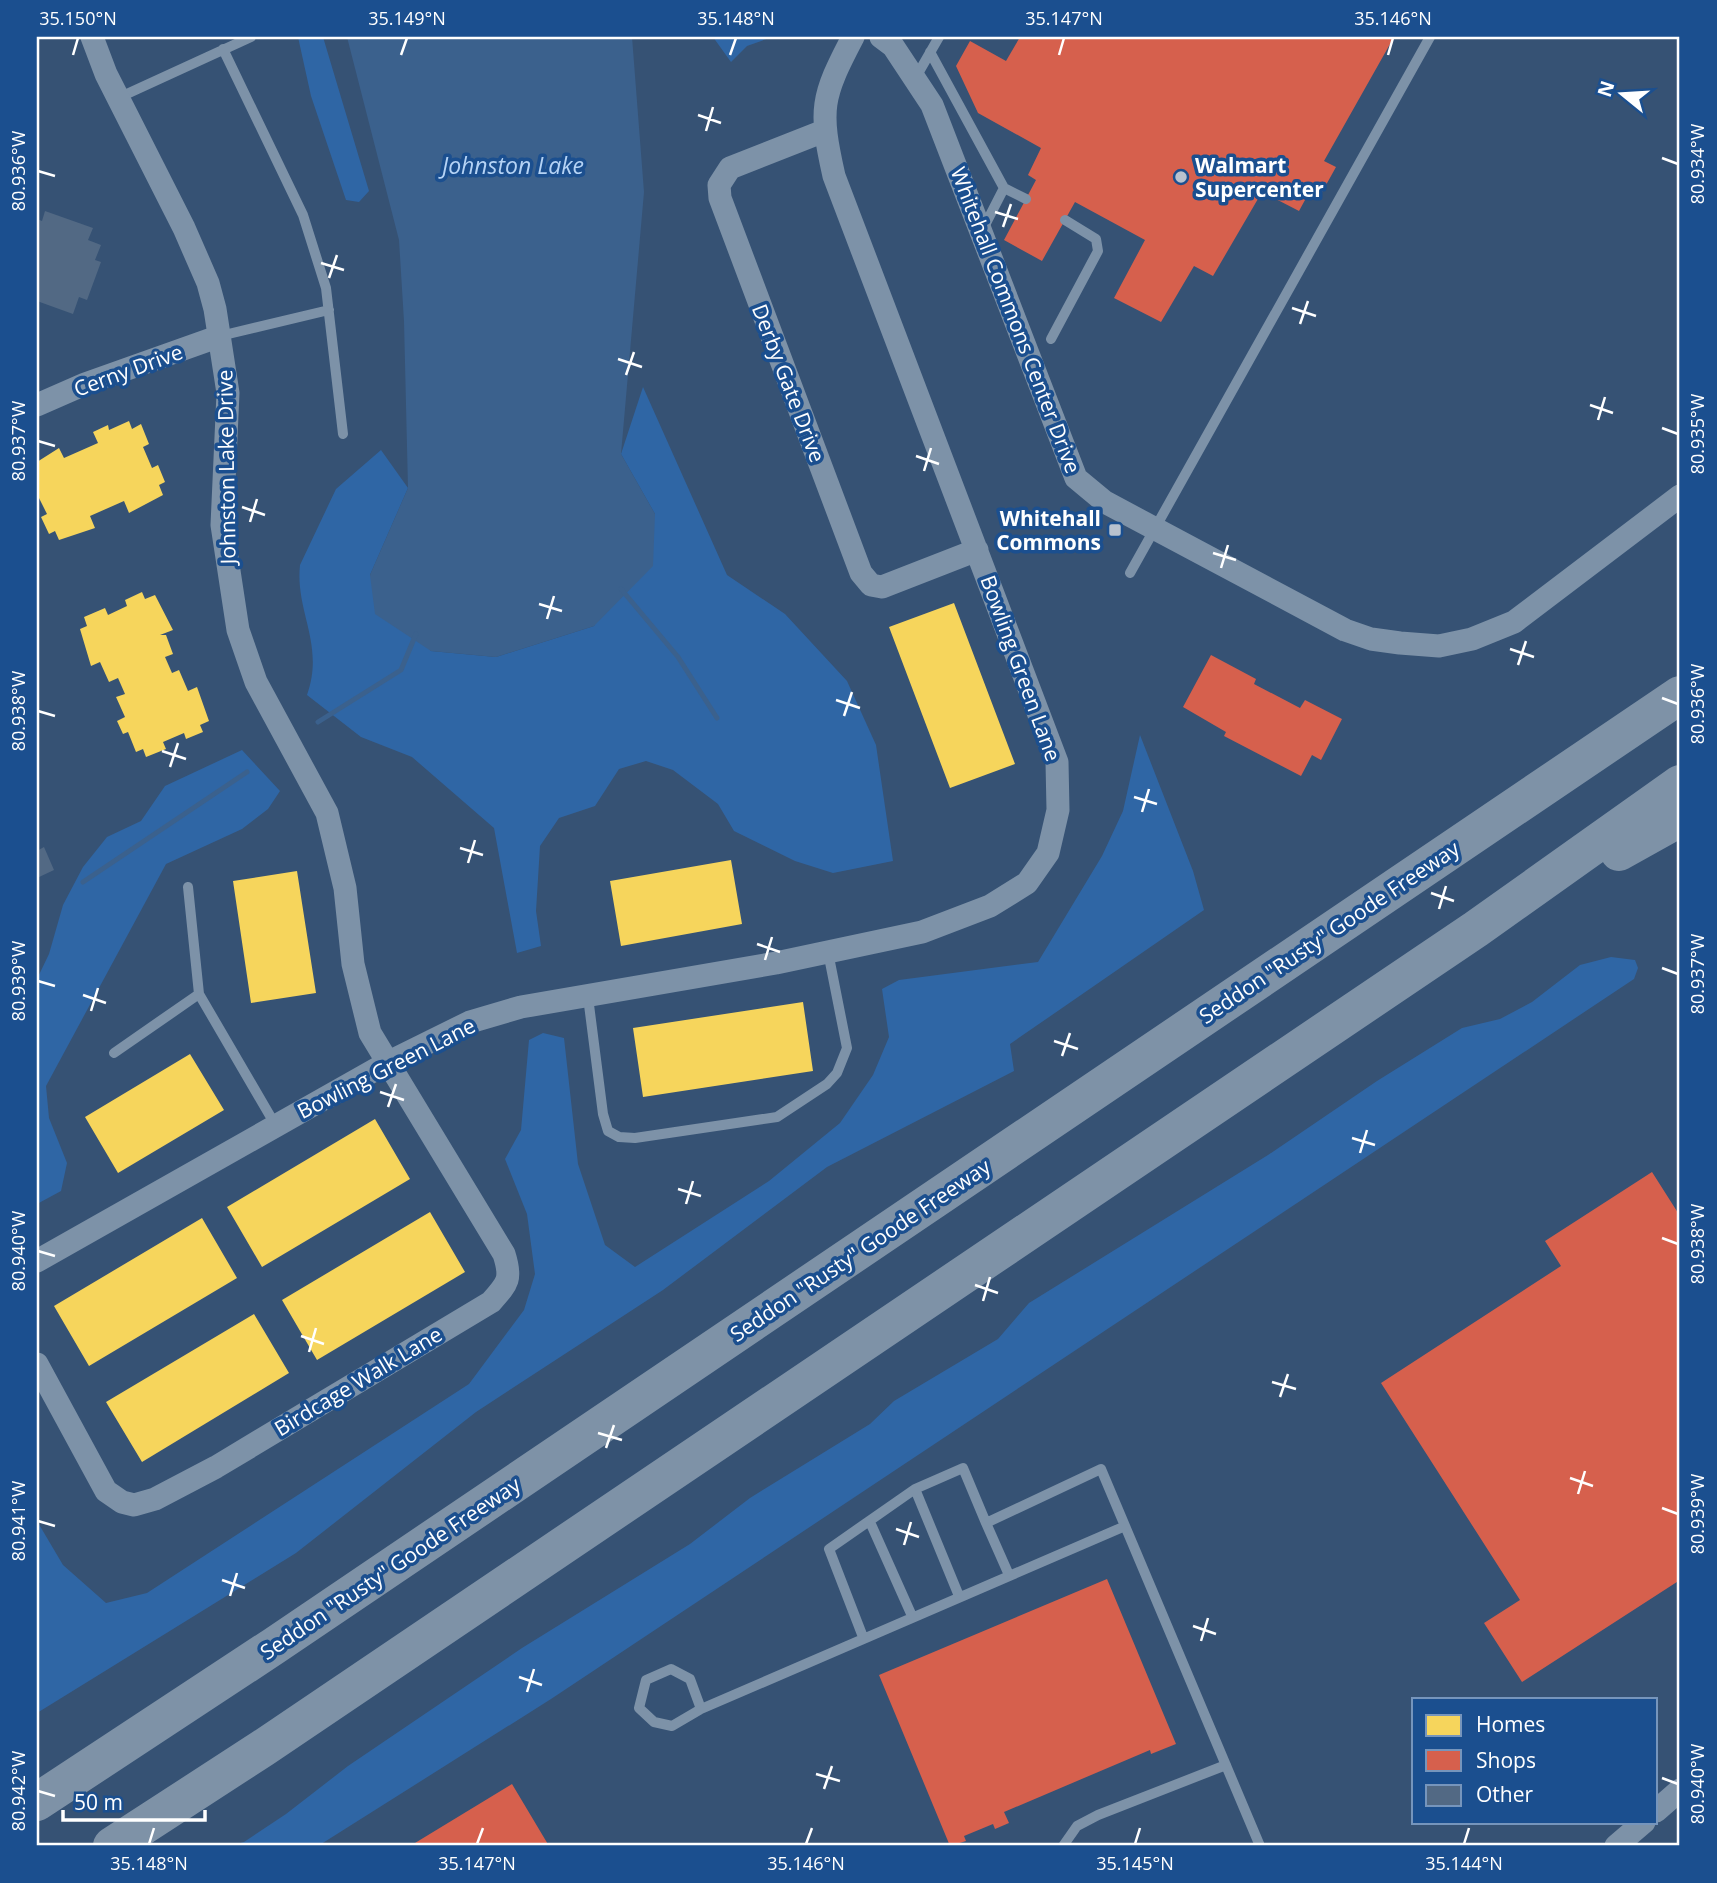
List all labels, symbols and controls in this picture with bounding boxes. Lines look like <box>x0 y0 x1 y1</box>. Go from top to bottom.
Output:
text: 35.150°N <box>39 6 117 30</box>
text: 35.149°N <box>368 6 446 30</box>
text: 35.148°N <box>697 6 775 30</box>
text: 35.147°N <box>1025 6 1103 30</box>
text: 35.146°N <box>1354 6 1432 30</box>
north arrow <box>1588 60 1658 130</box>
text: N <box>1591 77 1621 100</box>
text: 80.934°W <box>1685 123 1709 204</box>
text: 80.936°W <box>6 130 30 211</box>
water label: Johnston Lake <box>438 149 584 181</box>
place label: Walmart Supercenter <box>1195 151 1324 203</box>
street label: Whitehall Commons Center Drive <box>945 163 1087 477</box>
marker: Walmart Supercenter <box>1173 169 1189 185</box>
street label: Derby Gate Drive <box>746 300 832 466</box>
street label: Cerny Drive <box>70 337 186 403</box>
street label: Johnston Lake Drive <box>210 369 242 567</box>
text: 80.935°W <box>1685 393 1709 474</box>
text: 80.937°W <box>6 400 30 481</box>
place label: Whitehall Commons <box>996 504 1101 556</box>
marker: Whitehall Commons <box>1107 522 1123 538</box>
street label: Bowling Green Lane <box>974 571 1068 765</box>
text: 80.936°W <box>1685 663 1709 744</box>
text: 80.938°W <box>6 670 30 751</box>
street label: Seddon "Rusty" Goode Freeway <box>1193 834 1465 1030</box>
text: 80.937°W <box>1685 933 1709 1014</box>
text: 80.939°W <box>6 940 30 1021</box>
street label: Bowling Green Lane <box>292 1011 480 1125</box>
street label: Seddon "Rusty" Goode Freeway <box>724 1152 996 1348</box>
text: 80.938°W <box>1685 1203 1709 1284</box>
text: 80.940°W <box>6 1210 30 1291</box>
street label: Birdcage Walk Lane <box>269 1320 447 1442</box>
street label: Seddon "Rusty" Goode Freeway <box>254 1470 526 1666</box>
text: 80.939°W <box>1685 1473 1709 1554</box>
text: 80.941°W <box>6 1480 30 1561</box>
legend <box>1412 1698 1658 1824</box>
text: Homes <box>1476 1710 1545 1738</box>
text: 80.940°W <box>1685 1743 1709 1824</box>
text: Shops <box>1476 1746 1536 1774</box>
text: 80.942°W <box>6 1750 30 1831</box>
scale bar <box>63 1778 205 1822</box>
text: Other <box>1476 1780 1533 1808</box>
text: 50 m <box>74 1788 123 1816</box>
text: 35.148°N <box>110 1851 188 1875</box>
text: 35.147°N <box>438 1851 516 1875</box>
text: 35.146°N <box>767 1851 845 1875</box>
text: 35.145°N <box>1096 1851 1174 1875</box>
text: 35.144°N <box>1425 1851 1503 1875</box>

